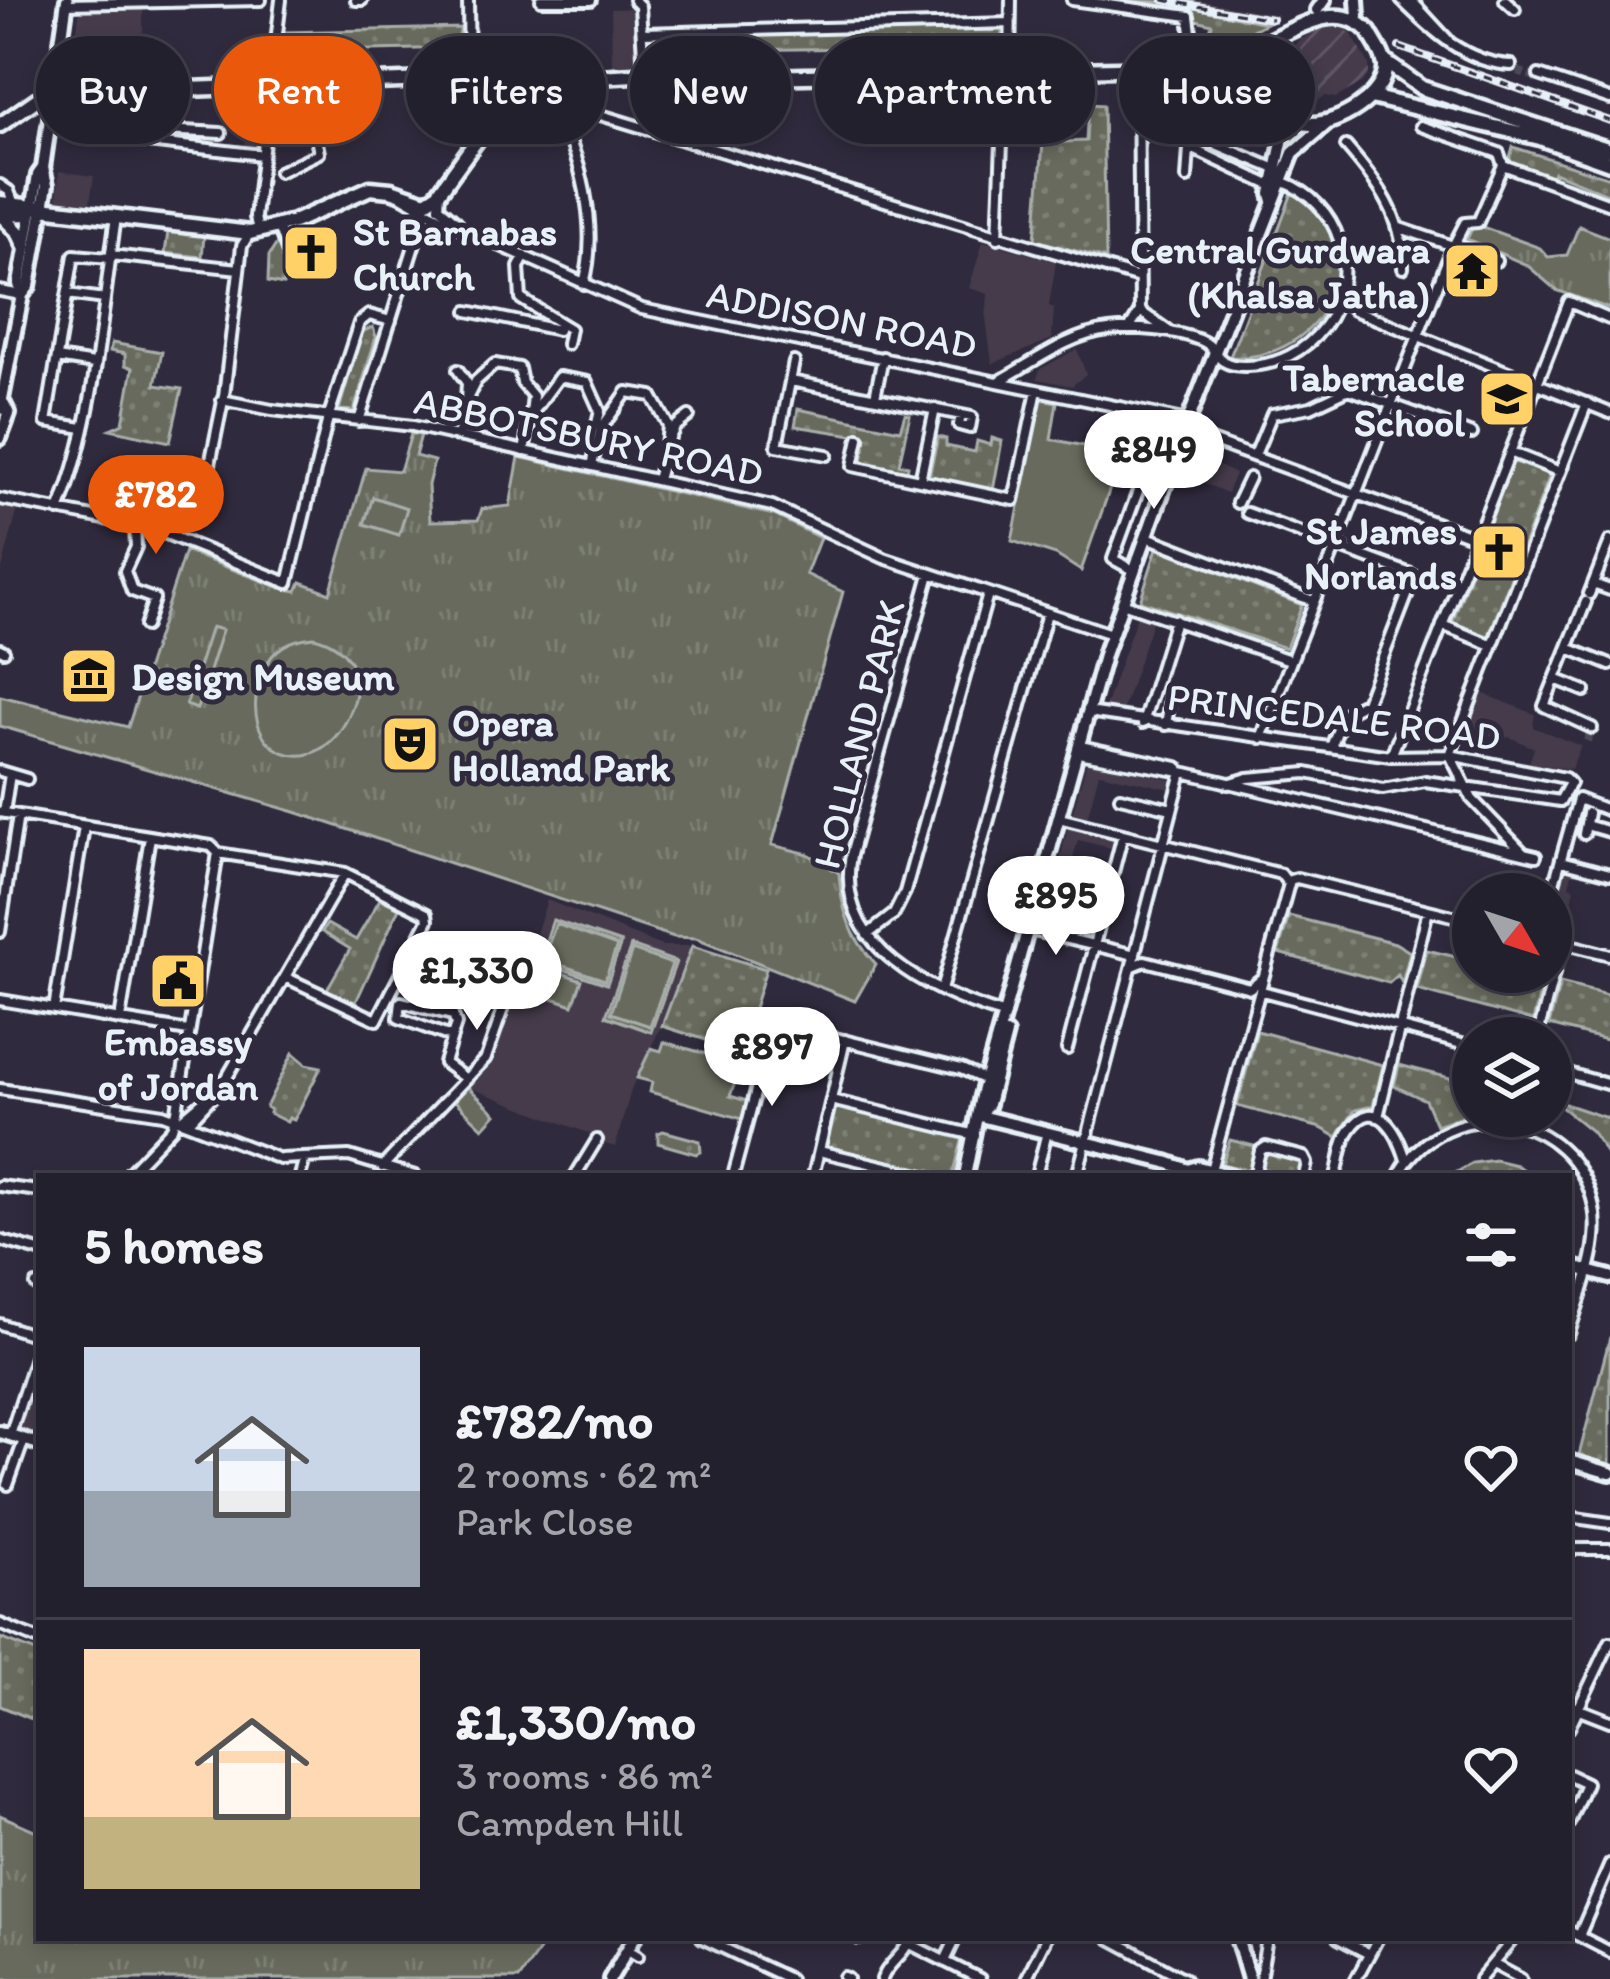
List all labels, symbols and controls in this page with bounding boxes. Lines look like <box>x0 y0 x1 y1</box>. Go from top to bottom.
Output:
chip: Buy <box>36 36 190 144</box>
chip: Rent <box>214 36 382 144</box>
chip: Filters <box>406 36 606 144</box>
chip: New <box>630 36 791 144</box>
chip: Apartment <box>815 36 1095 144</box>
chip: House <box>1119 36 1315 144</box>
place label: St Barnabas Church <box>353 208 557 300</box>
church icon: St Barnabas Church <box>280 222 342 284</box>
place label: Central Gurdwara (Khalsa Jatha) <box>1130 226 1430 318</box>
temple icon: Central Gurdwara (Khalsa Jatha) <box>1441 240 1503 302</box>
street label: ADDISON ROAD <box>703 270 981 369</box>
place label: Tabernacle School <box>1282 354 1466 446</box>
school or university icon: Tabernacle School <box>1476 368 1538 430</box>
street label: ABBOTSBURY ROAD <box>410 377 768 496</box>
pin: £849 <box>1083 410 1225 512</box>
text: £849 <box>1111 425 1197 472</box>
pin: £782 <box>85 455 227 557</box>
text: £782 <box>115 470 197 517</box>
place label: St James Norlands <box>1304 507 1457 599</box>
church icon: St James Norlands <box>1468 521 1530 583</box>
street label: HOLLAND PARK <box>802 595 915 873</box>
museum icon: Design Museum <box>58 645 120 707</box>
place label: Design Museum <box>131 653 395 700</box>
street label: PRINCEDALE ROAD <box>1165 673 1503 760</box>
place label: Opera Holland Park <box>452 699 671 791</box>
theatre icon: Opera Holland Park <box>379 713 441 775</box>
pin: £895 <box>985 856 1127 958</box>
text: £895 <box>1014 871 1098 918</box>
north arrow <box>1452 873 1572 993</box>
map controls <box>1452 873 1572 1137</box>
pin: £1,330 <box>379 931 575 1033</box>
text: £1,330 <box>420 946 534 993</box>
public building icon: Embassy of Jordan <box>147 950 209 1012</box>
pin: £897 <box>701 1007 843 1109</box>
button: layers <box>1452 1017 1572 1137</box>
place label: Embassy of Jordan <box>98 1018 258 1110</box>
text: £897 <box>731 1022 813 1069</box>
icon: filters <box>1458 1212 1524 1278</box>
text: 5 homes <box>84 1215 264 1276</box>
text: £782/mo <box>456 1390 654 1451</box>
icon: home <box>180 1395 324 1539</box>
icon: heart <box>1458 1434 1524 1500</box>
text: 2 rooms · 62 m² <box>456 1451 711 1498</box>
text: Park Close <box>456 1498 634 1545</box>
text: £1,330/mo <box>456 1691 696 1752</box>
icon: home <box>180 1697 324 1841</box>
icon: heart <box>1458 1736 1524 1802</box>
text: 3 rooms · 86 m² <box>456 1752 713 1799</box>
text: Campden Hill <box>456 1799 683 1846</box>

